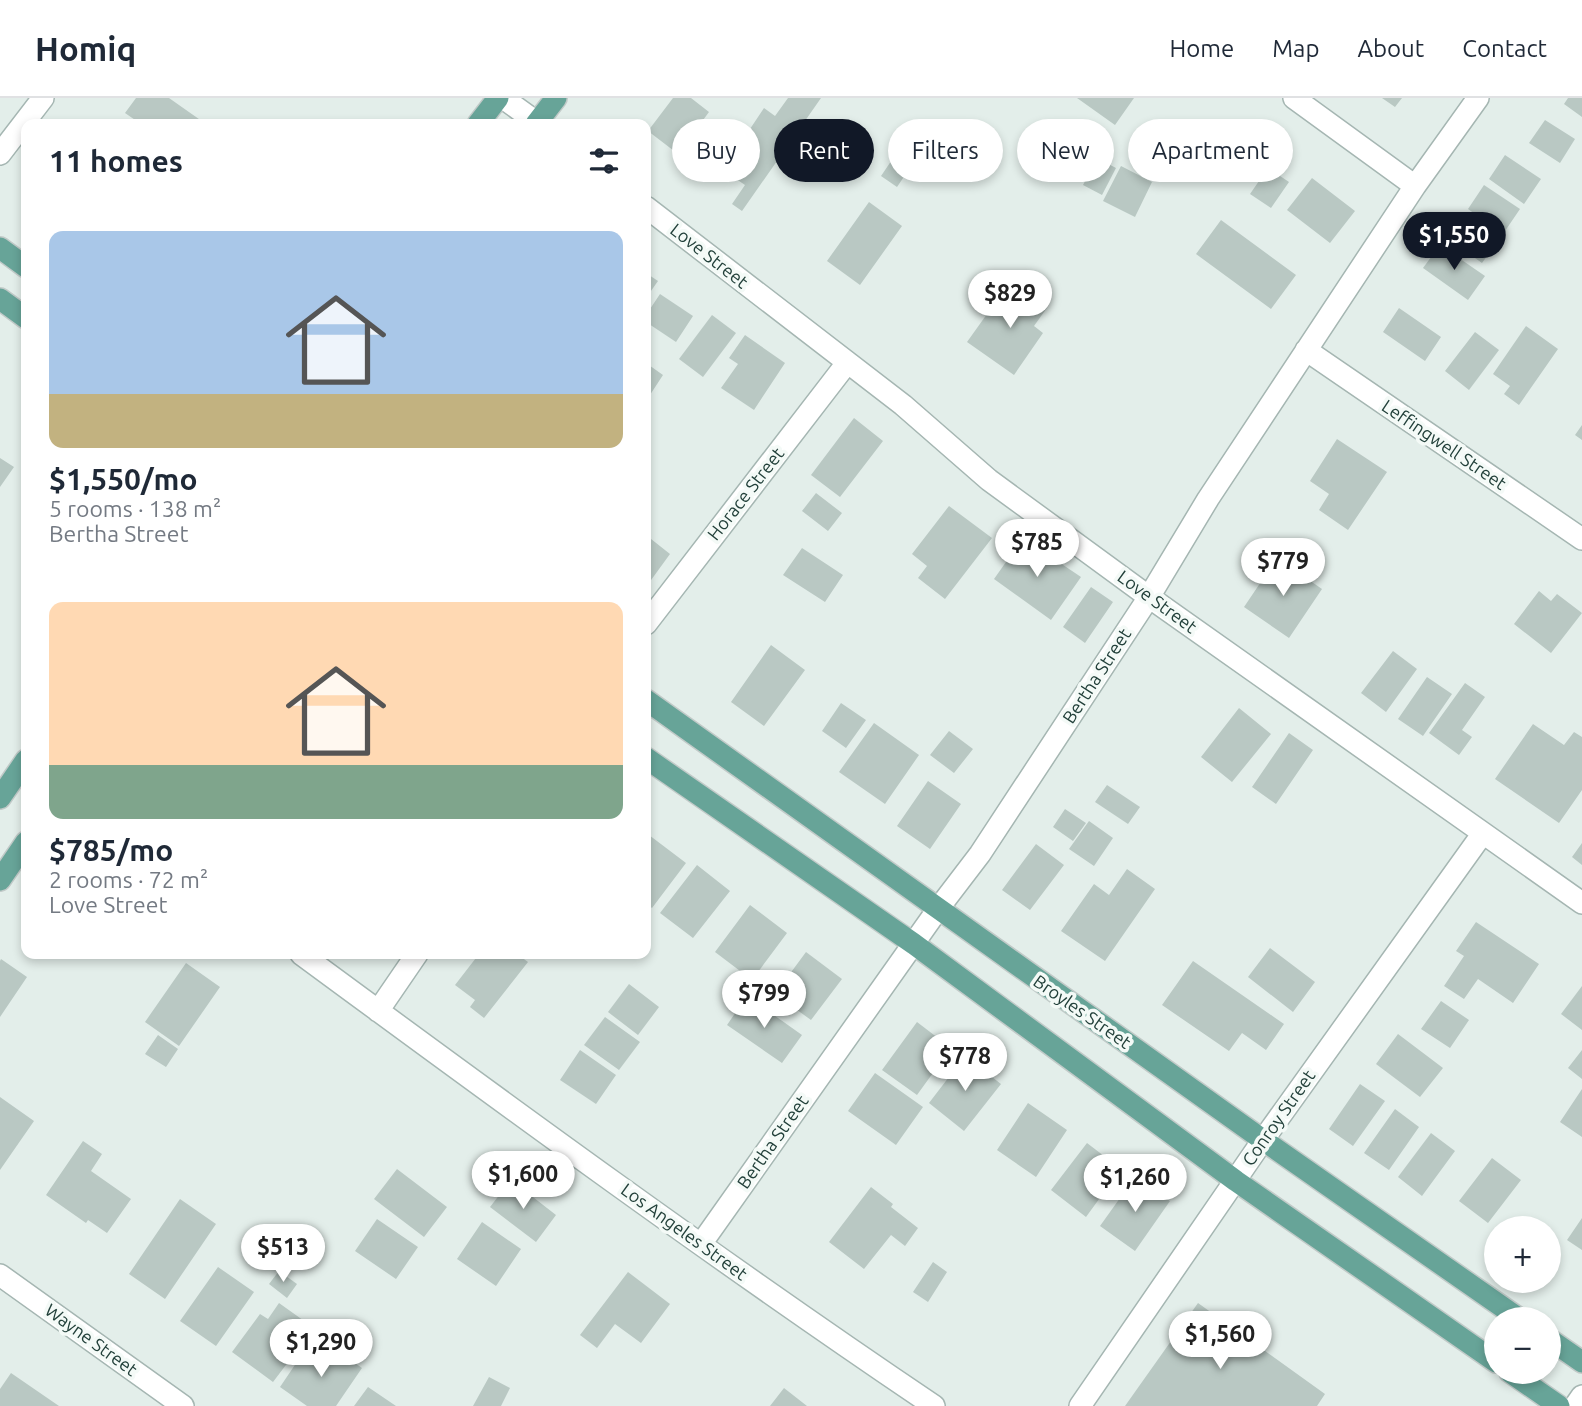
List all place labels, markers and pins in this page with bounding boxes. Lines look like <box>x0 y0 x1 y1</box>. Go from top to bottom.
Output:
pin: $1,550 <box>1397 212 1511 272</box>
pin: $829 <box>969 271 1051 330</box>
pin: $785 <box>996 519 1078 579</box>
pin: $779 <box>1242 538 1324 598</box>
pin: $799 <box>723 970 805 1030</box>
pin: $778 <box>924 1034 1006 1093</box>
pin: $1,600 <box>466 1152 580 1211</box>
pin: $1,260 <box>1078 1154 1192 1214</box>
pin: $513 <box>242 1224 324 1284</box>
pin: $1,560 <box>1163 1312 1277 1371</box>
pin: $1,290 <box>264 1320 378 1379</box>

